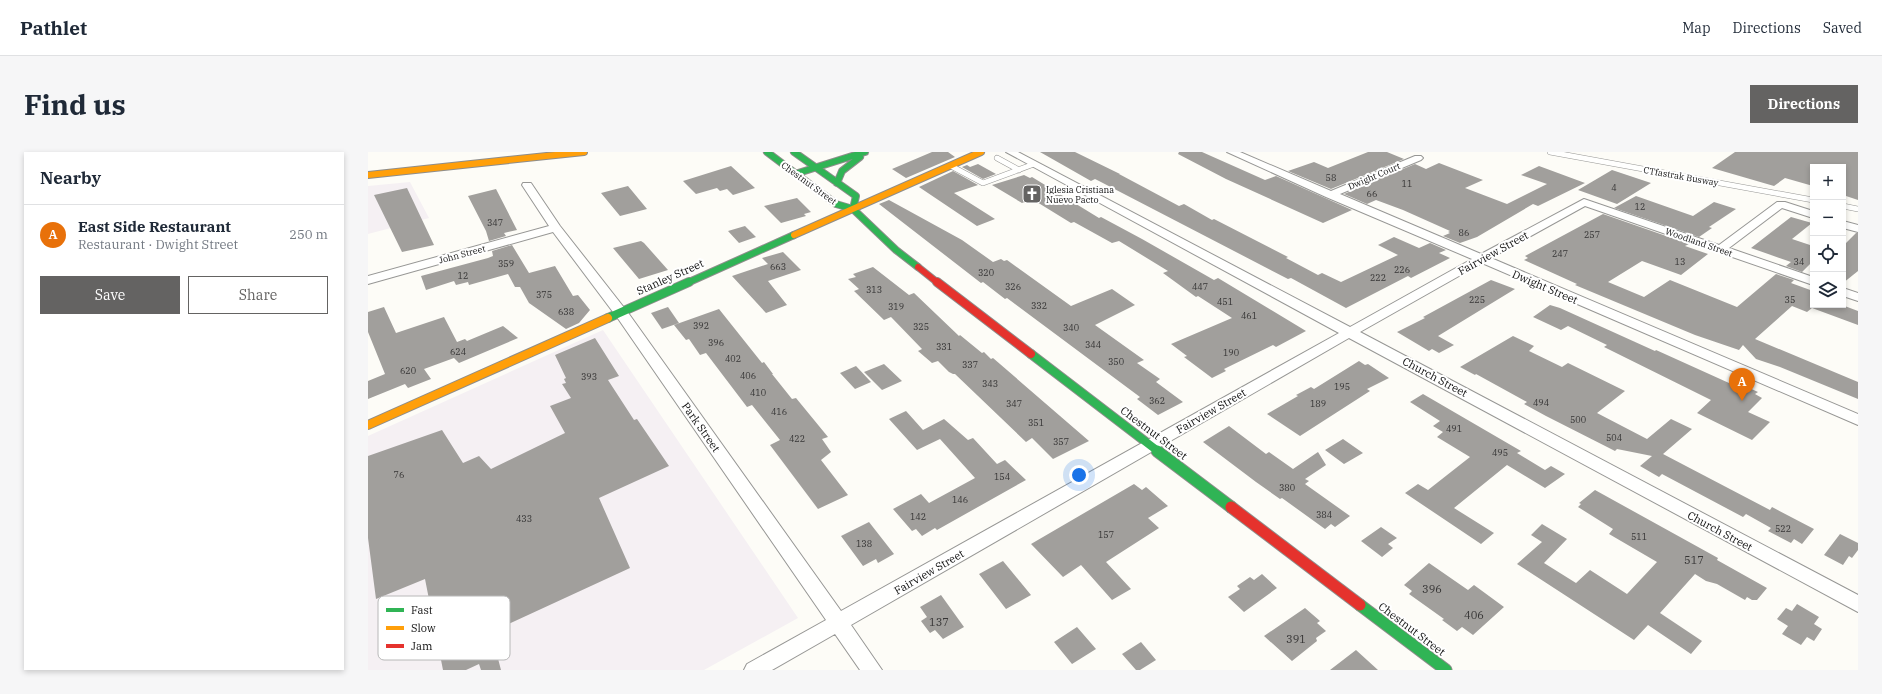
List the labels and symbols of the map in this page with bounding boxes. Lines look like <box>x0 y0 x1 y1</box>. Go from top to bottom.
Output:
street label: Chestnut Street <box>779 159 839 207</box>
street label: Dwight Court <box>1346 160 1402 192</box>
street label: CTfastrak Busway <box>1643 164 1719 188</box>
house number: 58 <box>1326 172 1336 183</box>
house number: 11 <box>1402 178 1412 189</box>
house number: 4 <box>1611 182 1617 193</box>
church icon: Iglesia Cristiana Nuevo Pacto <box>1021 183 1043 205</box>
place label: Iglesia Cristiana Nuevo Pacto <box>1046 184 1114 205</box>
house number: 66 <box>1367 188 1377 199</box>
house number: 12 <box>1635 201 1645 212</box>
house number: 347 <box>487 217 503 228</box>
street label: Woodland Street <box>1664 225 1734 259</box>
house number: 86 <box>1459 227 1469 238</box>
street label: Fairview Street <box>1455 228 1531 278</box>
house number: 257 <box>1584 229 1600 240</box>
street label: John Street <box>437 242 487 266</box>
house number: 247 <box>1552 248 1568 259</box>
street label: Stanley Street <box>634 256 706 298</box>
house number: 13 <box>1675 256 1685 267</box>
house number: 34 <box>1794 256 1804 267</box>
house number: 359 <box>498 258 514 269</box>
house number: 663 <box>770 261 786 272</box>
house number: 226 <box>1394 264 1410 275</box>
house number: 320 <box>978 267 994 278</box>
street label: Dwight Street <box>1510 267 1580 307</box>
house number: 12 <box>458 270 468 281</box>
house number: 222 <box>1370 272 1386 283</box>
house number: 326 <box>1005 281 1021 292</box>
house number: 447 <box>1192 281 1208 292</box>
house number: 313 <box>866 284 882 295</box>
house number: 375 <box>536 289 552 300</box>
house number: 225 <box>1469 294 1485 305</box>
house number: 35 <box>1785 294 1795 305</box>
house number: 451 <box>1217 296 1233 307</box>
house number: 332 <box>1031 300 1047 311</box>
house number: 319 <box>888 301 904 312</box>
house number: 638 <box>558 306 574 317</box>
house number: 461 <box>1241 310 1257 321</box>
house number: 392 <box>693 320 709 331</box>
house number: 325 <box>913 321 929 332</box>
house number: 340 <box>1063 322 1079 333</box>
house number: 396 <box>708 337 724 348</box>
house number: 344 <box>1085 339 1101 350</box>
house number: 331 <box>936 341 952 352</box>
house number: 624 <box>450 346 466 357</box>
house number: 190 <box>1223 347 1239 358</box>
house number: 402 <box>725 353 741 364</box>
street label: Church Street <box>1400 354 1470 400</box>
house number: 350 <box>1108 356 1124 367</box>
house number: 337 <box>962 359 978 370</box>
house number: 620 <box>400 365 416 376</box>
pin: A <box>1729 368 1755 401</box>
house number: 406 <box>740 370 756 381</box>
house number: 393 <box>581 371 597 382</box>
house number: 343 <box>982 378 998 389</box>
house number: 195 <box>1334 381 1350 392</box>
street label: Fairview Street <box>1174 385 1249 437</box>
house number: 410 <box>750 387 766 398</box>
house number: 362 <box>1149 395 1165 406</box>
house number: 494 <box>1533 397 1549 408</box>
house number: 347 <box>1006 398 1022 409</box>
house number: 189 <box>1310 398 1326 409</box>
street label: Park Street <box>679 399 723 455</box>
street label: Chestnut Street <box>1118 403 1190 463</box>
house number: 416 <box>771 406 787 417</box>
house number: 500 <box>1570 414 1586 425</box>
house number: 351 <box>1028 417 1044 428</box>
house number: 491 <box>1446 423 1462 434</box>
house number: 504 <box>1606 432 1622 443</box>
house number: 422 <box>789 433 805 444</box>
house number: 357 <box>1053 436 1069 447</box>
house number: 495 <box>1492 447 1508 458</box>
your location <box>1069 465 1089 485</box>
house number: 76 <box>394 469 404 480</box>
house number: 154 <box>994 471 1010 482</box>
house number: 380 <box>1279 482 1295 493</box>
house number: 146 <box>952 494 968 505</box>
street label: Church Street <box>1685 508 1755 554</box>
house number: 384 <box>1316 509 1332 520</box>
house number: 142 <box>910 511 926 522</box>
house number: 433 <box>516 513 532 524</box>
house number: 522 <box>1775 523 1791 534</box>
house number: 157 <box>1098 529 1114 540</box>
house number: 511 <box>1631 531 1647 542</box>
house number: 138 <box>856 538 872 549</box>
street label: Fairview Street <box>892 546 967 598</box>
house number: 517 <box>1684 553 1704 567</box>
house number: 396 <box>1422 582 1442 596</box>
legend <box>378 596 510 660</box>
street label: Chestnut Street <box>1376 599 1448 659</box>
text: Fast <box>411 603 433 617</box>
house number: 406 <box>1464 608 1484 622</box>
house number: 137 <box>929 615 949 629</box>
text: Slow <box>411 621 436 635</box>
house number: 391 <box>1286 632 1306 646</box>
text: Jam <box>411 639 433 653</box>

